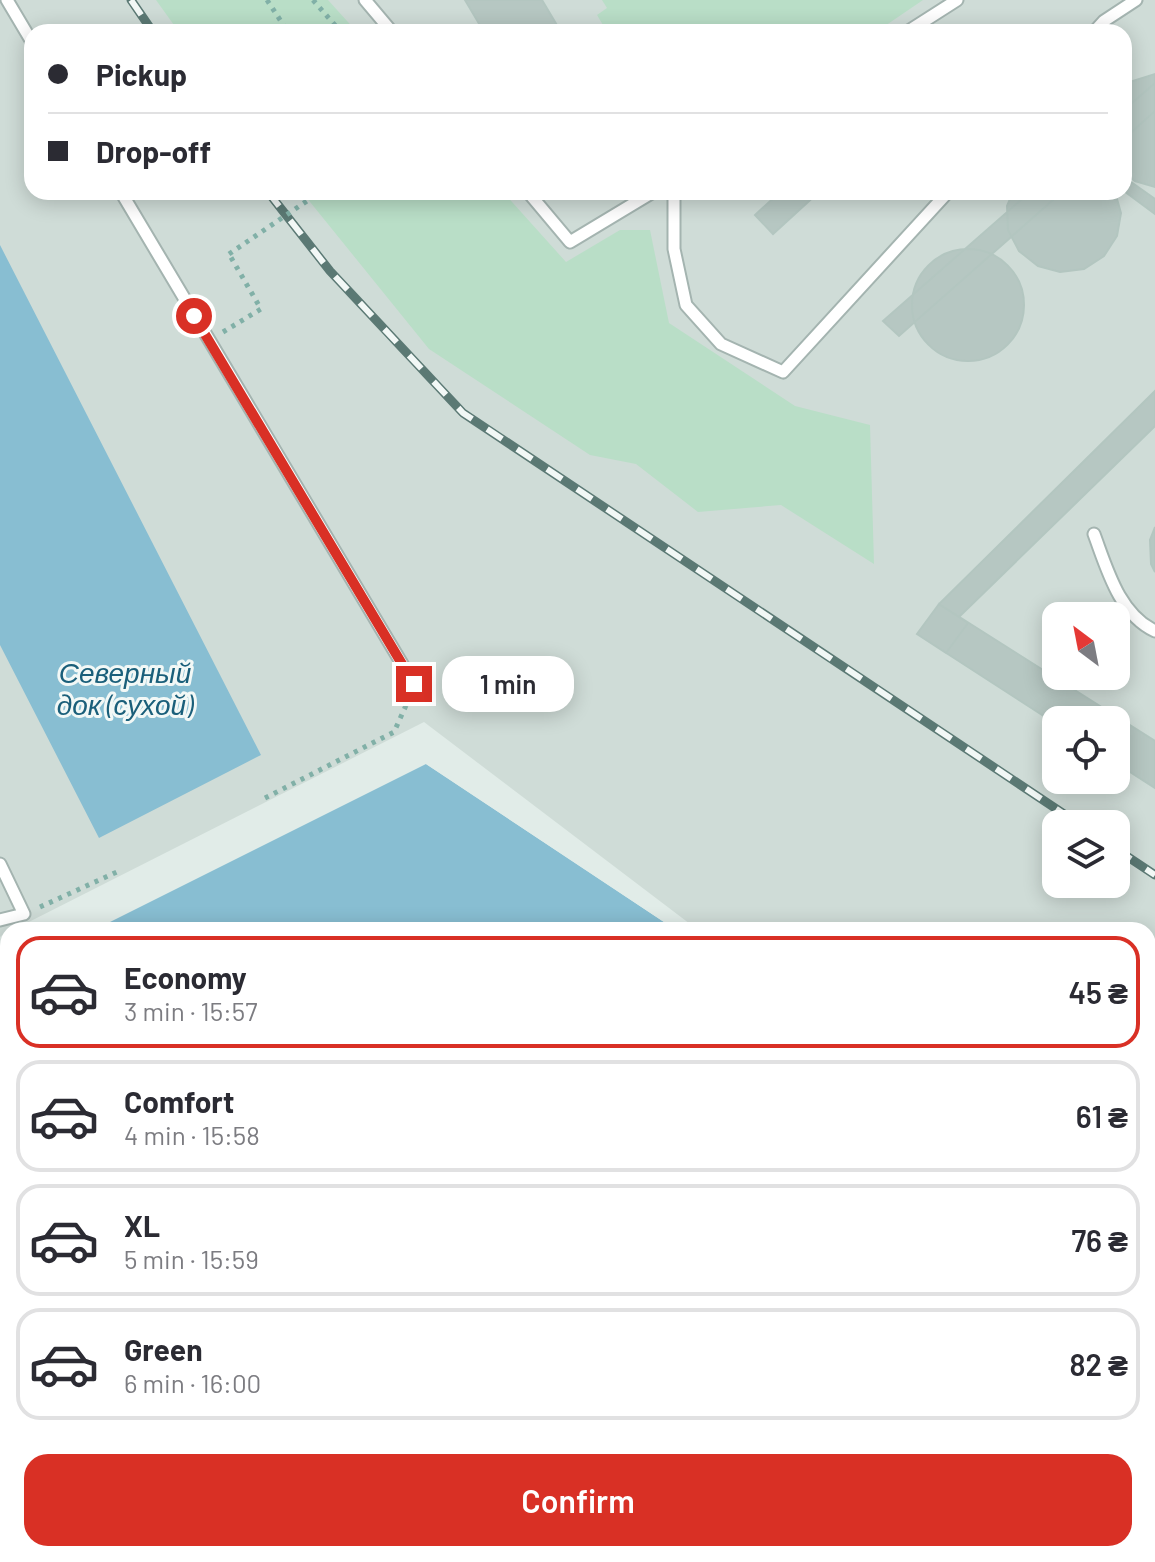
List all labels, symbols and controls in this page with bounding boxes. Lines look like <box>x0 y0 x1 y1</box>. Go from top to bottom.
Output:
text: Pickup <box>96 56 187 92</box>
text: Drop-off <box>96 133 211 169</box>
route start <box>176 298 212 334</box>
north arrow <box>1042 602 1130 690</box>
map controls <box>1042 602 1130 898</box>
water label: Северный док (сухой) <box>57 655 195 721</box>
callout: 1 min <box>442 656 574 712</box>
route end <box>396 666 432 702</box>
text: 1 min <box>480 668 536 699</box>
button: locate <box>1042 706 1130 794</box>
button: layers <box>1042 810 1130 898</box>
icon: car <box>28 956 100 1028</box>
text: Economy <box>124 959 247 995</box>
text: 45 ₴ <box>1069 974 1128 1010</box>
text: 3 min · 15:57 <box>124 995 258 1026</box>
icon: car <box>28 1080 100 1152</box>
text: Comfort <box>124 1083 234 1119</box>
text: 61 ₴ <box>1076 1098 1128 1134</box>
text: 4 min · 15:58 <box>124 1119 260 1150</box>
icon: car <box>28 1204 100 1276</box>
text: XL <box>124 1207 160 1243</box>
text: 76 ₴ <box>1071 1222 1128 1258</box>
text: 5 min · 15:59 <box>124 1243 259 1274</box>
icon: car <box>28 1328 100 1400</box>
text: Green <box>124 1331 203 1367</box>
text: 82 ₴ <box>1069 1346 1128 1382</box>
text: 6 min · 16:00 <box>124 1367 261 1398</box>
button: Confirm <box>24 1454 1132 1546</box>

